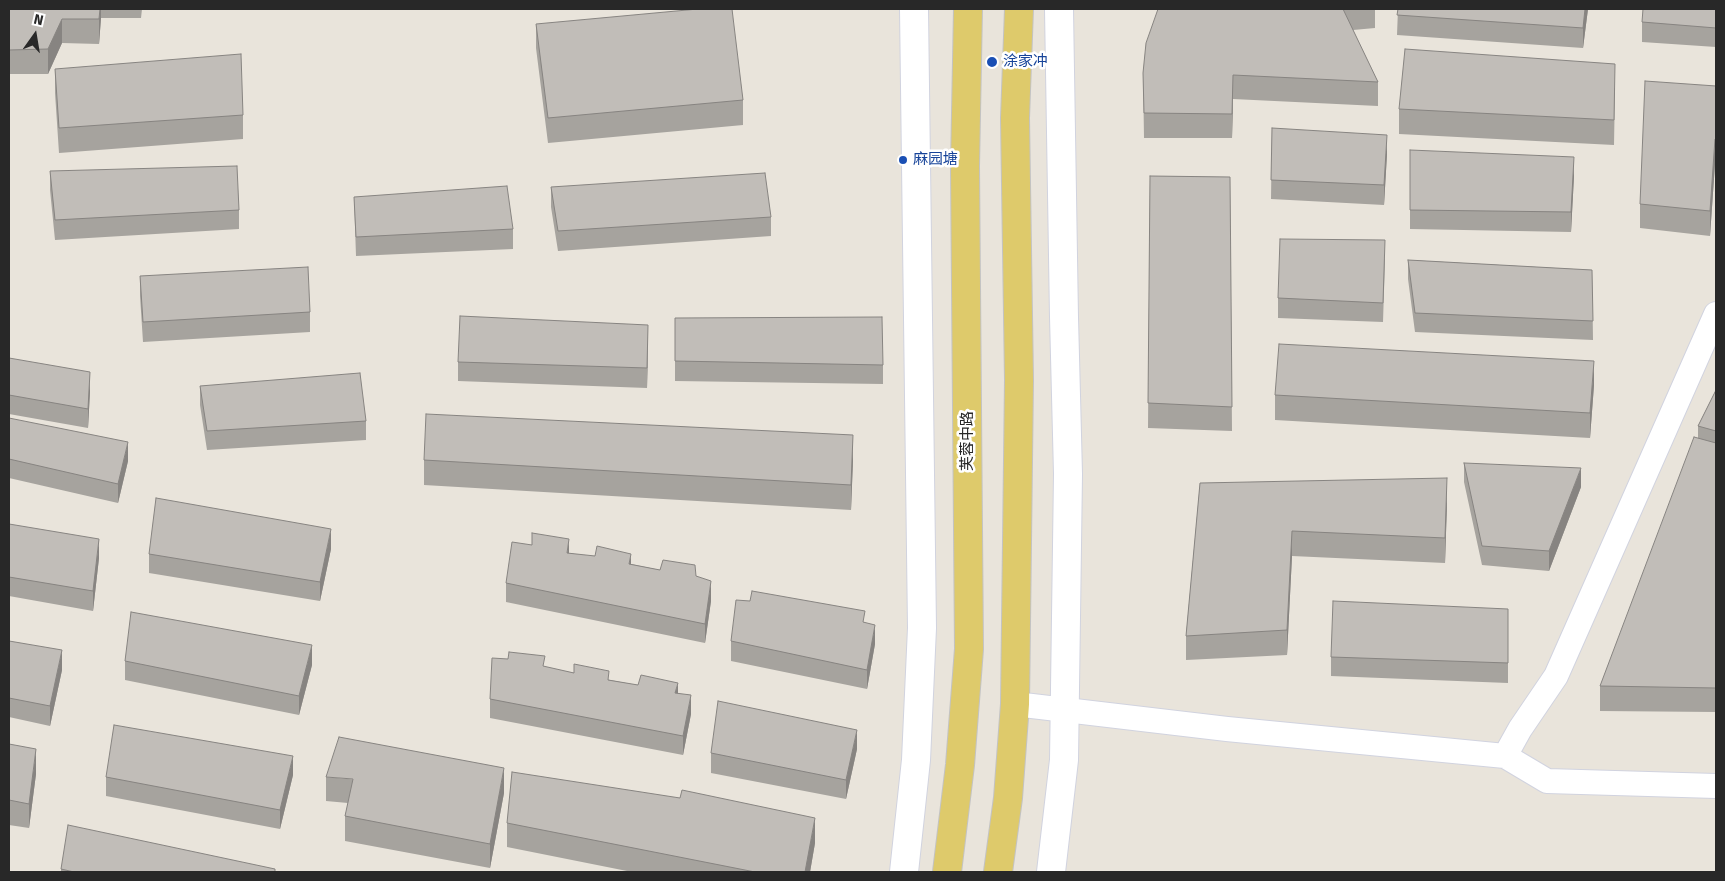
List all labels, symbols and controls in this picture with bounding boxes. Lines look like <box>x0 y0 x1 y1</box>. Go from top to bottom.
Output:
north arrow <box>10 10 60 60</box>
text: N <box>32 11 45 29</box>
place label: 涂家冲 <box>1003 53 1048 71</box>
marker: 涂家冲 <box>985 55 999 69</box>
place label: 麻园塘 <box>913 151 958 169</box>
marker: 麻园塘 <box>897 154 909 166</box>
street label: 芙蓉中路 <box>959 411 977 471</box>

